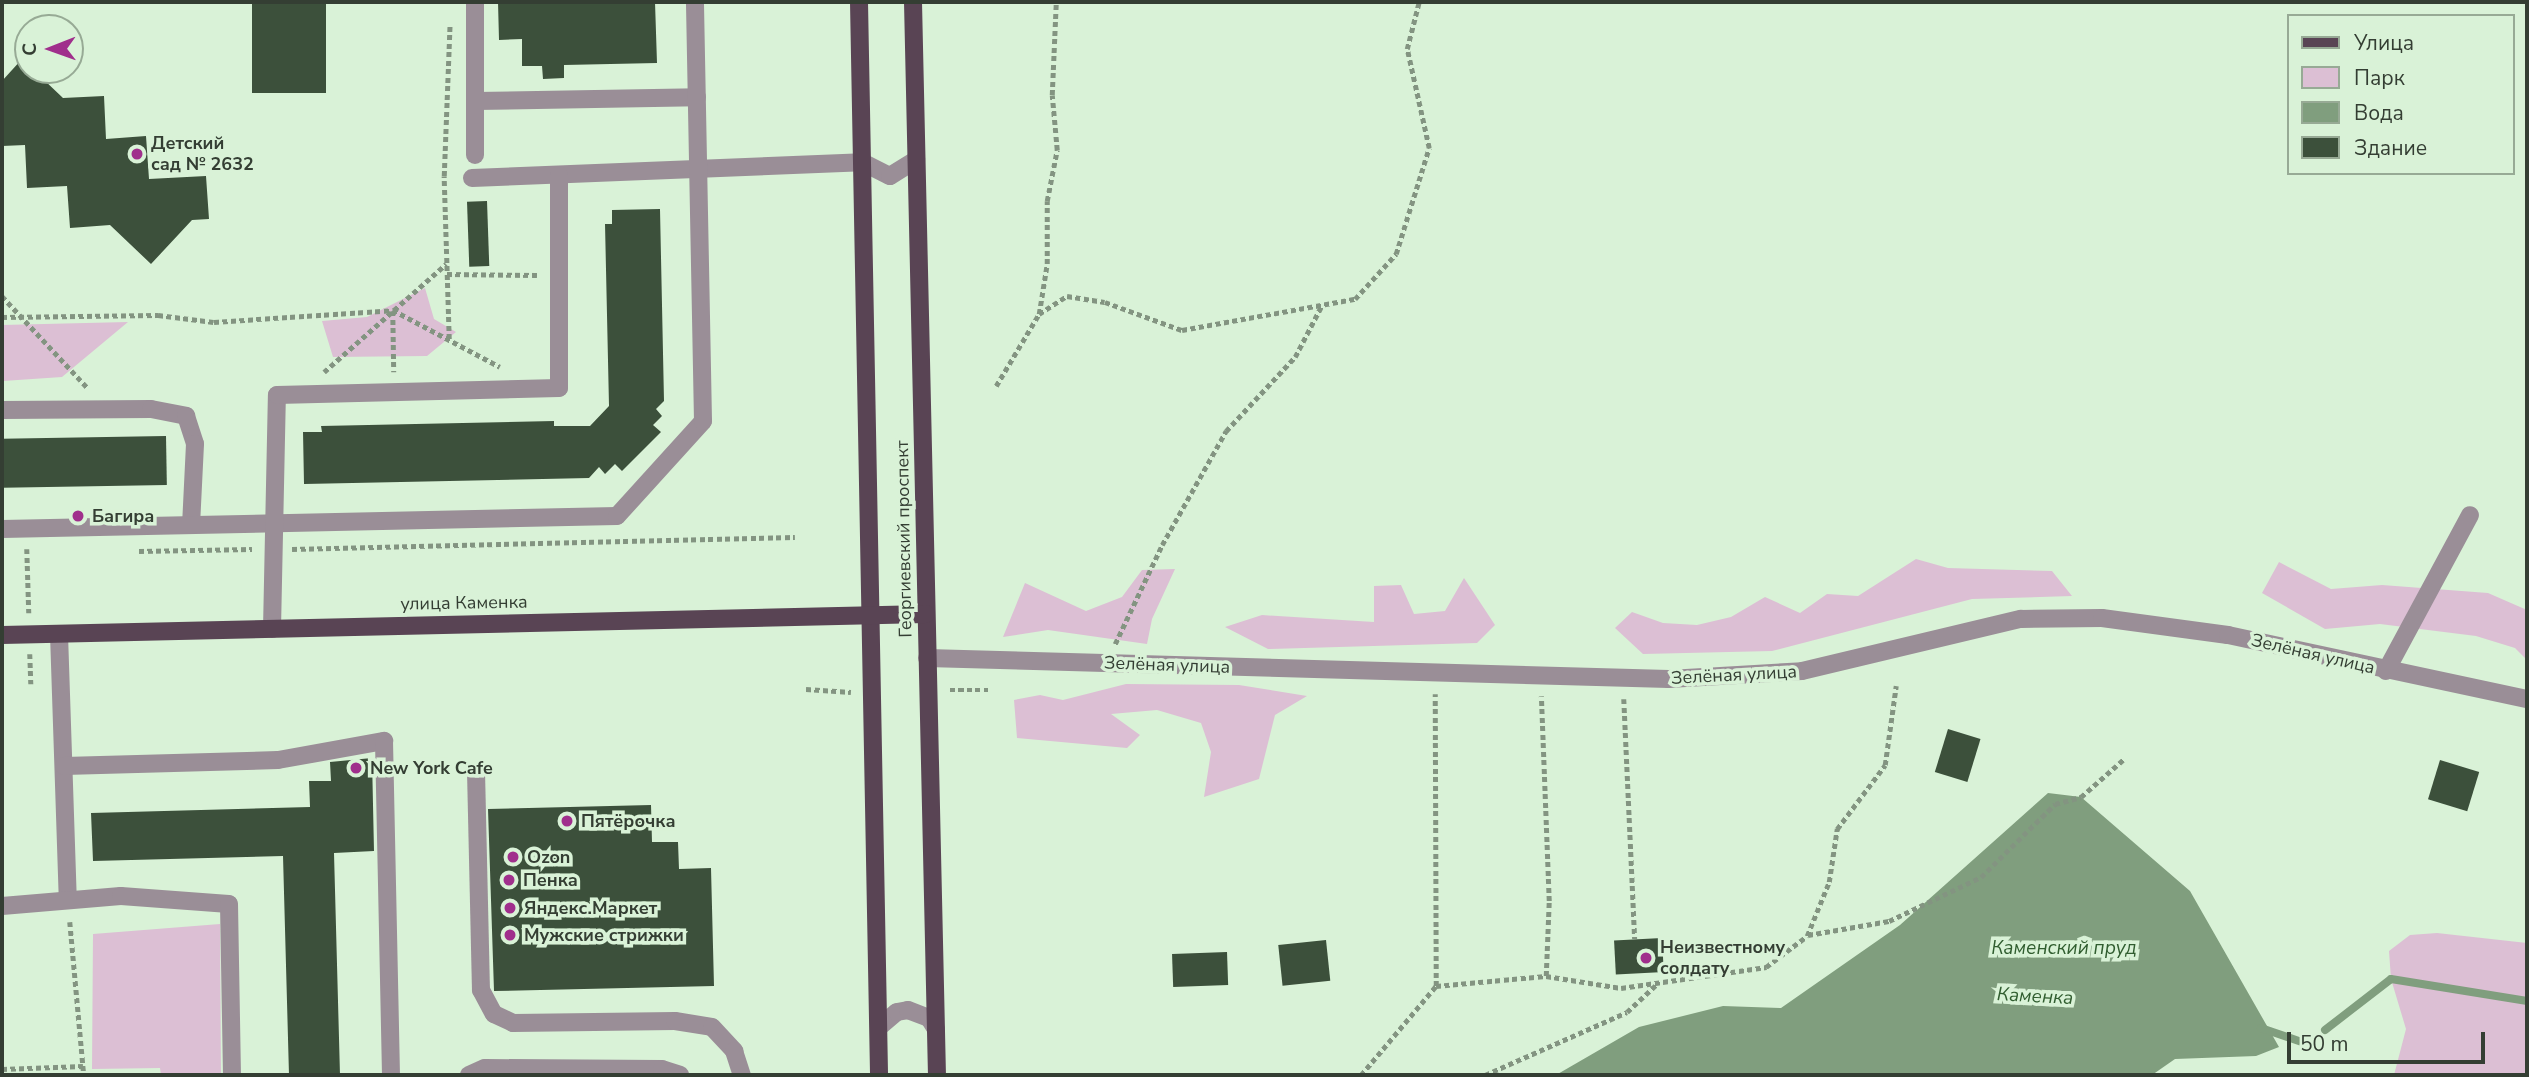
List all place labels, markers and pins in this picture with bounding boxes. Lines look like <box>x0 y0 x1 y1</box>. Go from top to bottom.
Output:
place label: Детский сад № 2632 <box>151 133 254 176</box>
marker: Детский сад № 2632 <box>129 146 145 162</box>
place label: Багира <box>92 505 154 527</box>
marker: Багира <box>70 508 86 524</box>
place label: New York Cafe <box>370 757 493 779</box>
marker: New York Cafe <box>348 760 364 776</box>
place label: Пятёрочка <box>581 810 675 832</box>
marker: Пятёрочка <box>559 813 575 829</box>
place label: Ozon <box>527 846 570 868</box>
marker: Ozon <box>505 849 521 865</box>
place label: Пенка <box>523 869 578 891</box>
marker: Пенка <box>501 872 517 888</box>
place label: Яндекс.Маркет <box>524 897 657 919</box>
marker: Яндекс.Маркет <box>502 900 518 916</box>
place label: Мужские стрижки <box>524 924 684 946</box>
marker: Мужские стрижки <box>502 927 518 943</box>
place label: Неизвестному солдату <box>1660 937 1785 979</box>
marker: Неизвестному солдату <box>1638 950 1654 966</box>

